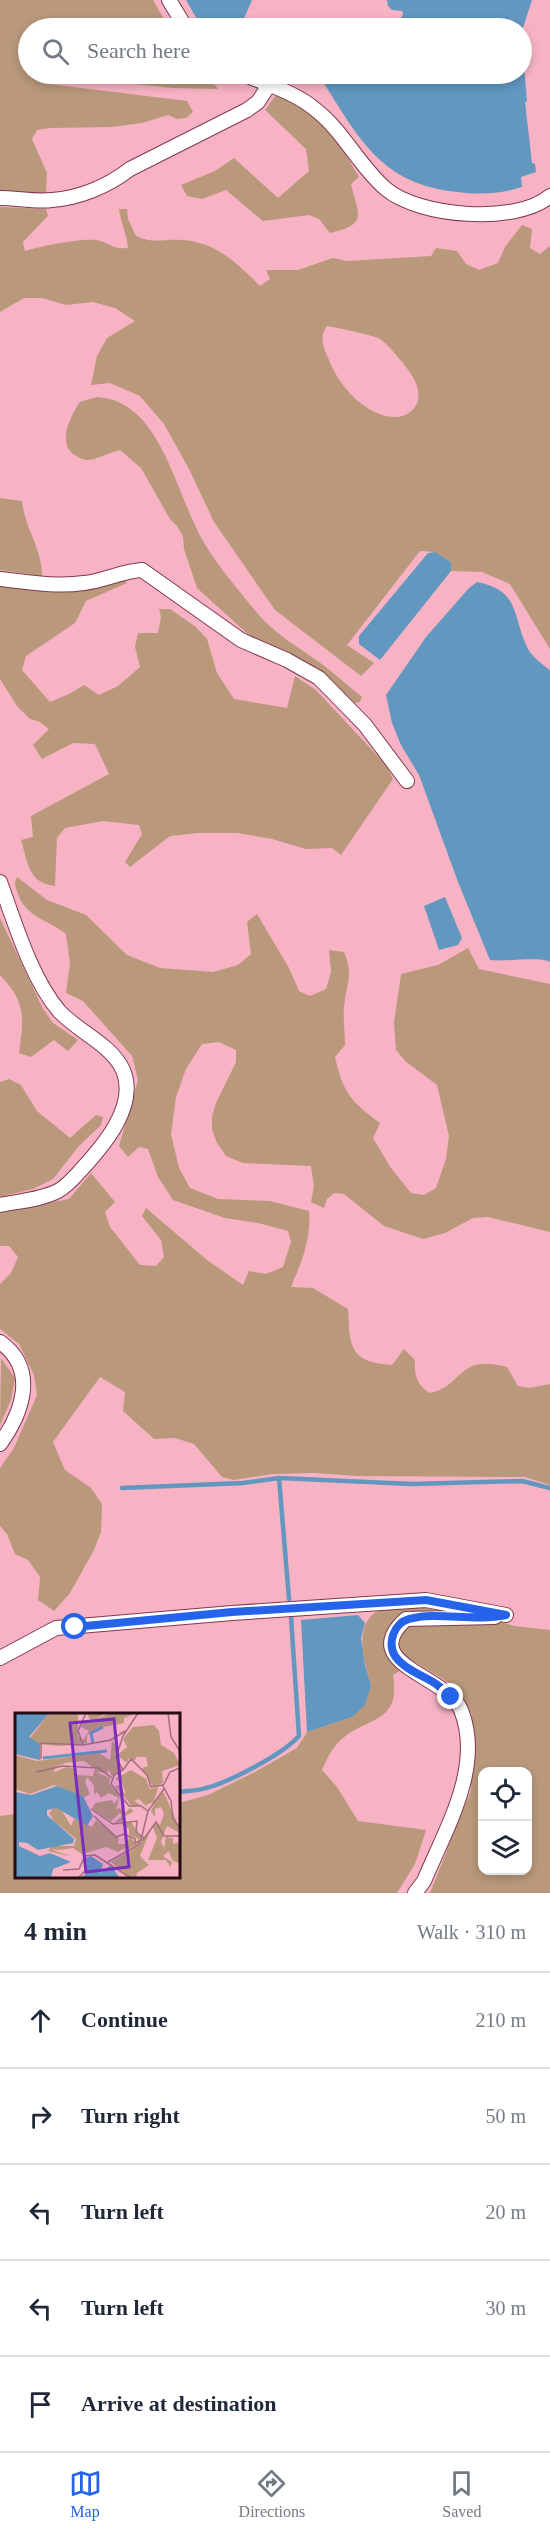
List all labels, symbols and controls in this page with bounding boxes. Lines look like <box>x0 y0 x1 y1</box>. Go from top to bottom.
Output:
search box <box>18 18 532 84</box>
icon: search <box>39 35 72 68</box>
text: Search here <box>87 38 190 63</box>
route start <box>61 1613 87 1639</box>
route end <box>437 1683 463 1709</box>
inset map <box>15 1713 180 1878</box>
map controls <box>478 1767 532 1875</box>
button: locate <box>478 1767 532 1821</box>
button: layers <box>478 1821 532 1875</box>
text: 4 min <box>24 1917 87 1946</box>
text: Walk · 310 m <box>417 1921 526 1943</box>
icon: ahead <box>24 2004 57 2037</box>
text: Continue <box>81 2007 168 2032</box>
text: 210 m <box>475 2009 526 2031</box>
icon: right <box>24 2100 57 2133</box>
text: Turn right <box>81 2103 180 2128</box>
text: 50 m <box>485 2105 526 2127</box>
icon: left <box>24 2196 57 2229</box>
text: Turn left <box>81 2199 164 2224</box>
text: 20 m <box>485 2201 526 2223</box>
icon: left <box>24 2292 57 2325</box>
text: Turn left <box>81 2295 164 2320</box>
text: 30 m <box>485 2297 526 2319</box>
icon: arrive <box>24 2388 57 2421</box>
text: Arrive at destination <box>81 2391 277 2416</box>
tab: Map <box>69 2467 102 2521</box>
tab: Directions <box>239 2467 305 2521</box>
tab: Saved <box>442 2467 481 2521</box>

